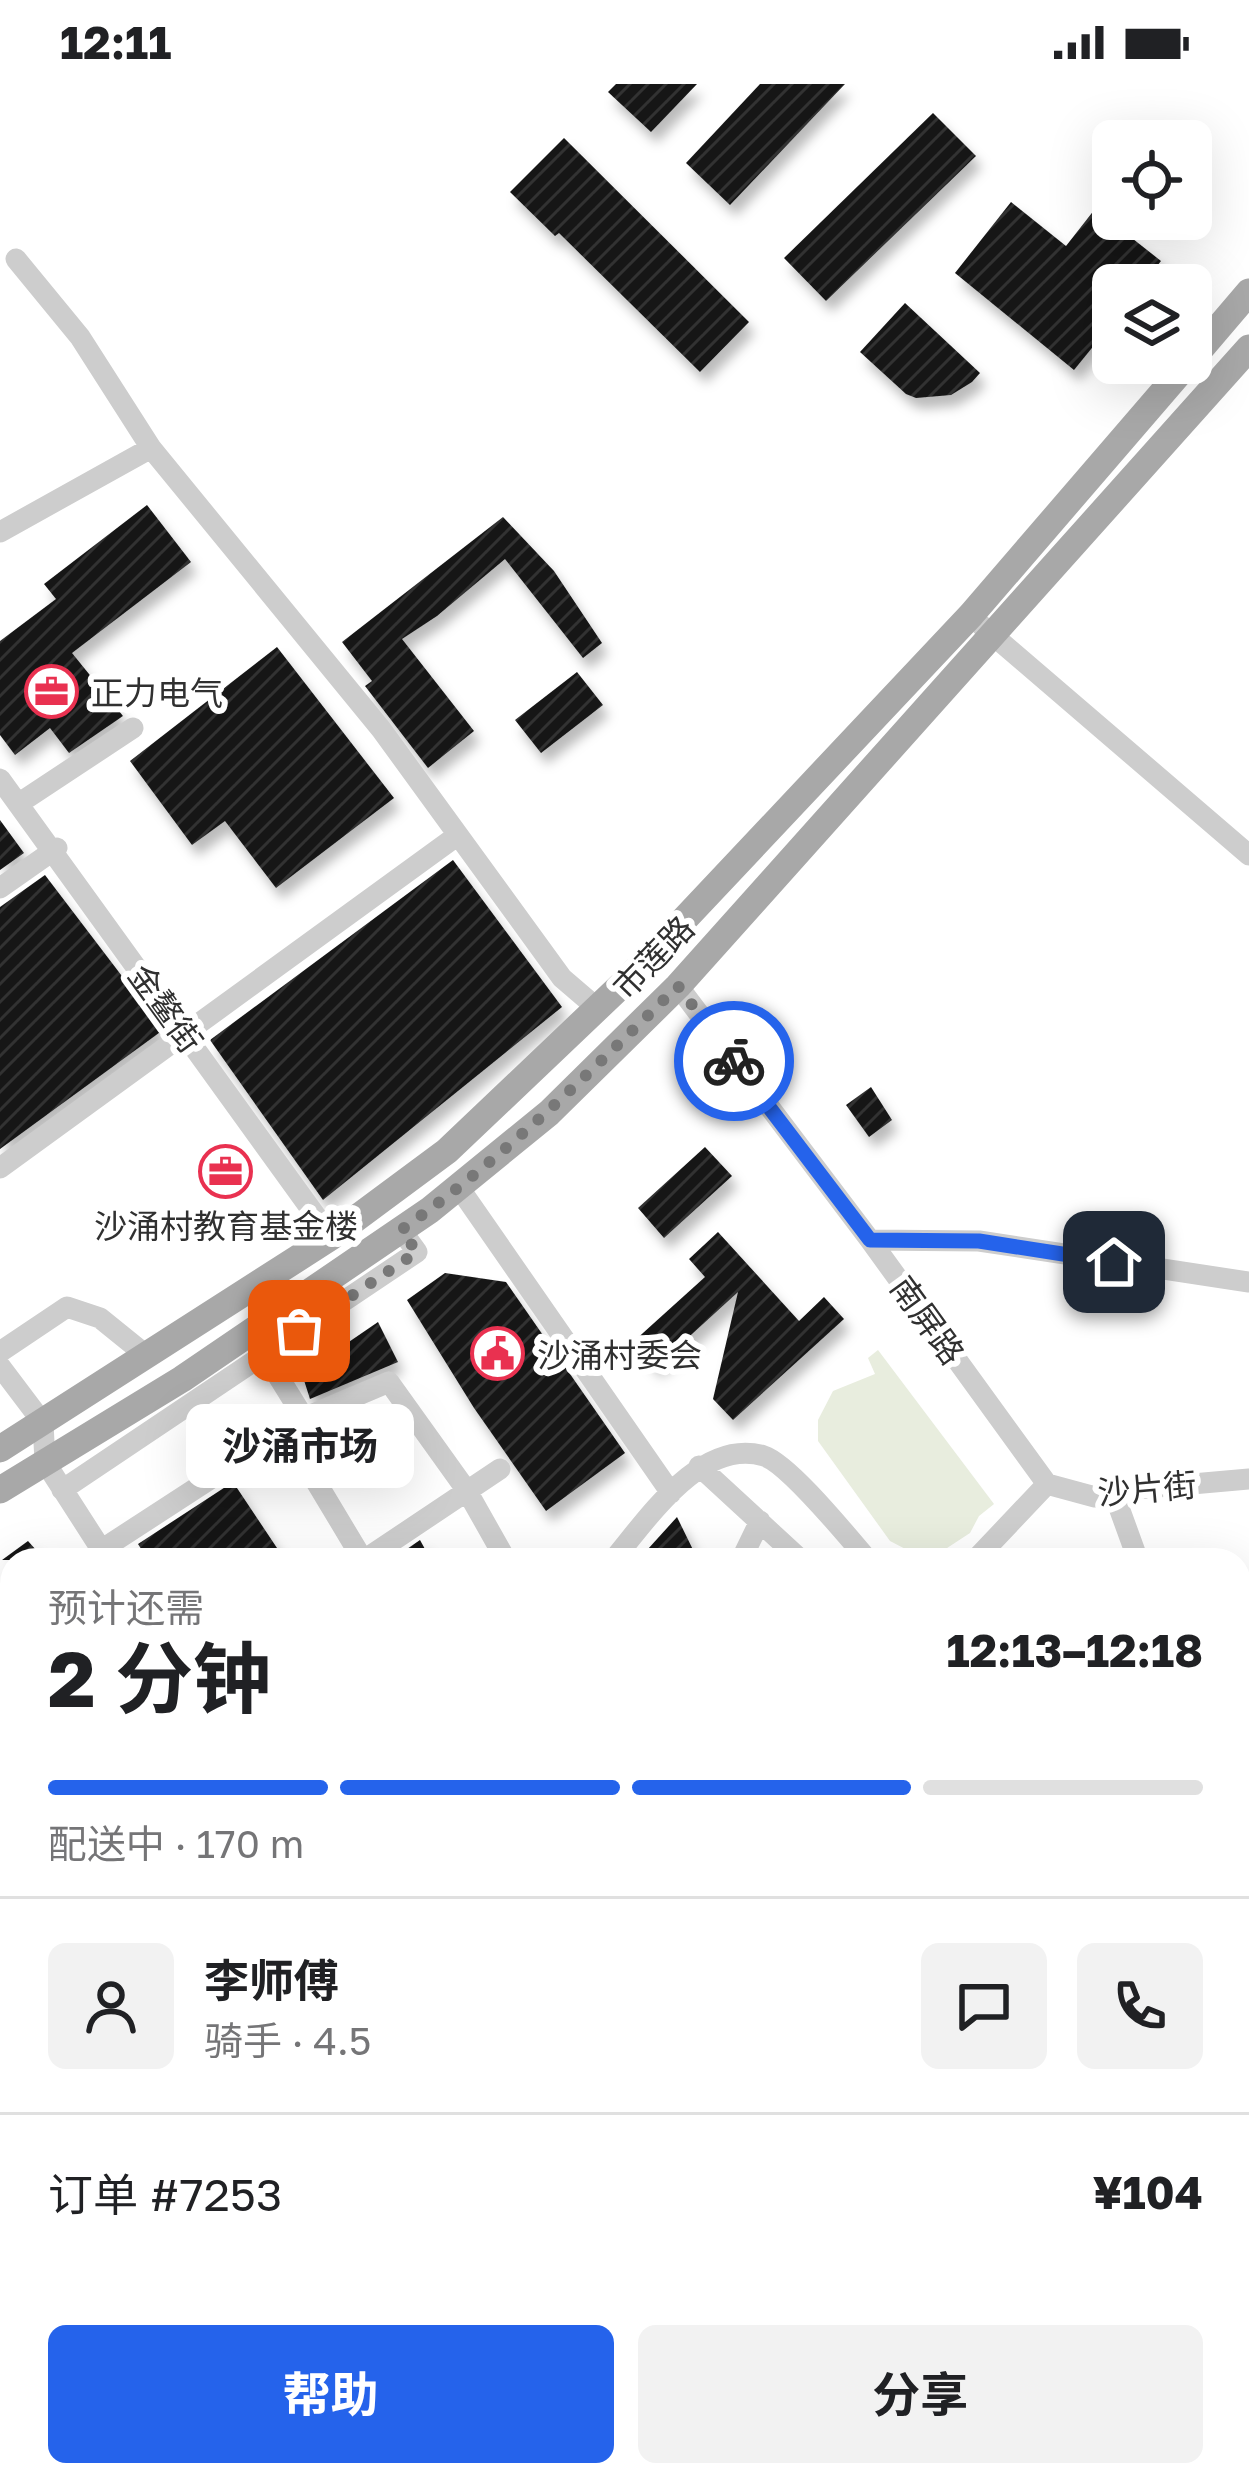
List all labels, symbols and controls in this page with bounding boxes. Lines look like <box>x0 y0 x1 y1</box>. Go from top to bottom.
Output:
text: 12:11 <box>60 15 171 69</box>
map controls <box>1092 120 1212 384</box>
button: locate <box>1092 120 1212 240</box>
button: layers <box>1092 264 1212 384</box>
office icon: 正力电气 <box>24 664 80 720</box>
place label: 正力电气 <box>91 673 223 712</box>
street label: 市莲路 <box>605 908 701 1006</box>
street label: 金鳌街 <box>121 956 211 1060</box>
courier <box>674 1001 794 1121</box>
icon: bike <box>701 1028 767 1094</box>
office icon: 沙涌村教育基金楼 <box>198 1143 254 1199</box>
place label: 沙涌村教育基金楼 <box>94 1206 358 1245</box>
pin <box>1063 1211 1165 1313</box>
icon: home <box>1081 1229 1147 1295</box>
street label: 南屏路 <box>883 1268 973 1372</box>
pin <box>248 1280 350 1382</box>
icon: bag <box>266 1298 332 1364</box>
public building icon: 沙涌村委会 <box>470 1326 526 1382</box>
place label: 沙涌村委会 <box>537 1335 702 1374</box>
callout: 沙涌市场 <box>185 1403 413 1487</box>
text: 沙涌市场 <box>222 1422 378 1469</box>
street label: 沙片街 <box>1096 1464 1198 1512</box>
text: 预计还需 <box>48 1584 204 1631</box>
text: 12:13–12:18 <box>946 1623 1203 1677</box>
text: 2 分钟 <box>48 1631 271 1724</box>
text: 配送中 · 170 m <box>48 1820 304 1867</box>
button: person <box>48 1943 174 2069</box>
button: chat <box>921 1943 1047 2069</box>
button: phone <box>1077 1943 1203 2069</box>
text: 李师傅 <box>204 1953 339 2007</box>
text: 骑手 · 4.5 <box>204 2017 371 2064</box>
text: ¥104 <box>1093 2165 1203 2219</box>
text: 订单 #7253 <box>48 2167 282 2221</box>
button: 帮助 <box>48 2325 614 2463</box>
button: 分享 <box>638 2325 1203 2463</box>

